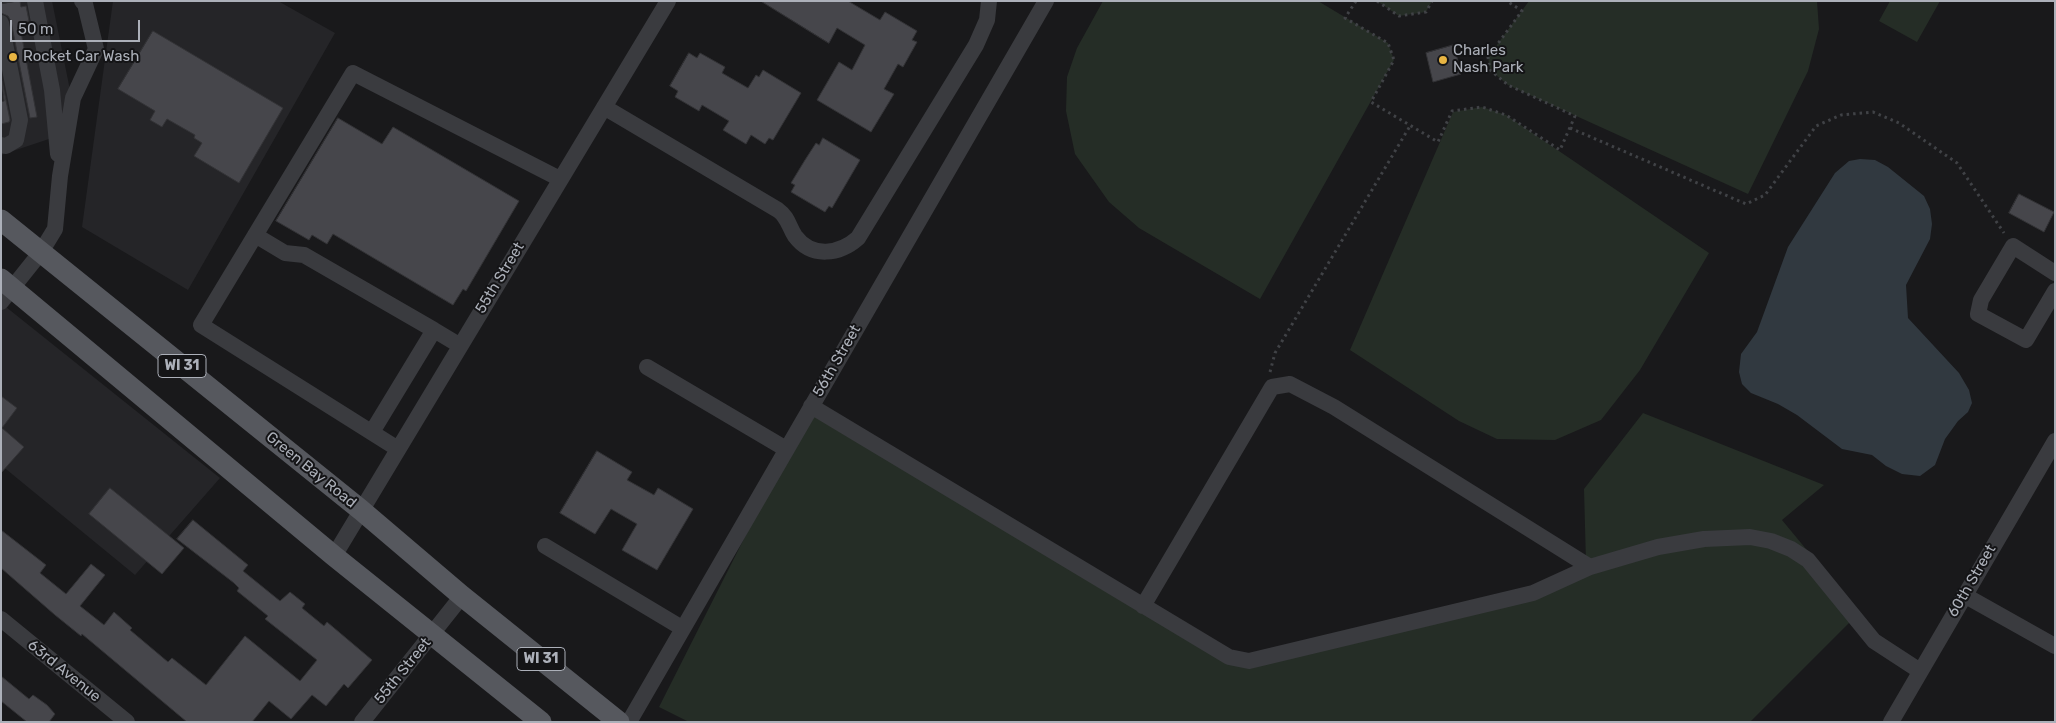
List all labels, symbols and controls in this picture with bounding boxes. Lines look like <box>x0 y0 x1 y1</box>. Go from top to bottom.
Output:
scale bar <box>12 10 142 42</box>
text: 50 m <box>18 20 53 38</box>
place label: Charles Nash Park <box>1453 42 1523 77</box>
place label: Rocket Car Wash <box>23 48 139 66</box>
marker: Rocket Car Wash <box>7 51 19 63</box>
marker: Charles Nash Park <box>1437 54 1449 66</box>
street label: 55th Street <box>472 239 528 317</box>
street label: 56th Street <box>809 322 865 400</box>
road number: WI 31 <box>158 354 206 378</box>
street label: Green Bay Road <box>262 428 360 512</box>
street label: 60th Street <box>1944 542 2000 620</box>
street label: 55th Street <box>371 634 435 708</box>
street label: 63rd Avenue <box>24 636 104 706</box>
road number: WI 31 <box>517 648 565 671</box>

